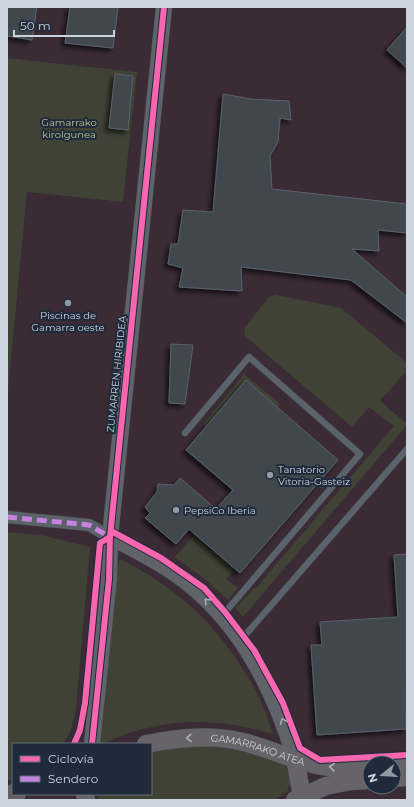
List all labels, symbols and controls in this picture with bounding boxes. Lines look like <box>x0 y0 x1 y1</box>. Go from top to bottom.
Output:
scale bar <box>14 12 114 38</box>
text: 50 m <box>20 18 51 33</box>
park label: Gamarrako kirolgunea <box>41 116 97 141</box>
marker: Piscinas de Gamarra oeste <box>63 298 73 308</box>
place label: Piscinas de Gamarra oeste <box>31 309 105 334</box>
street label: ZUMARREN HIRIBIDEA <box>104 314 129 433</box>
place label: Tanatorio Vitoria-Gasteiz <box>278 463 350 488</box>
marker: Tanatorio Vitoria-Gasteiz <box>265 470 275 480</box>
place label: PepsiCo Iberia <box>184 504 256 517</box>
marker: PepsiCo Iberia <box>171 505 181 515</box>
one-way arrow <box>204 598 212 606</box>
one-way arrow <box>280 718 288 725</box>
street label: GAMARRAKO ATEA <box>210 732 307 769</box>
one-way arrow <box>186 734 192 742</box>
legend <box>12 743 152 795</box>
text: Ciclovía <box>48 751 94 766</box>
north arrow <box>362 755 402 795</box>
one-way arrow <box>329 763 335 772</box>
text: Sendero <box>48 771 98 786</box>
text: N <box>364 772 381 784</box>

